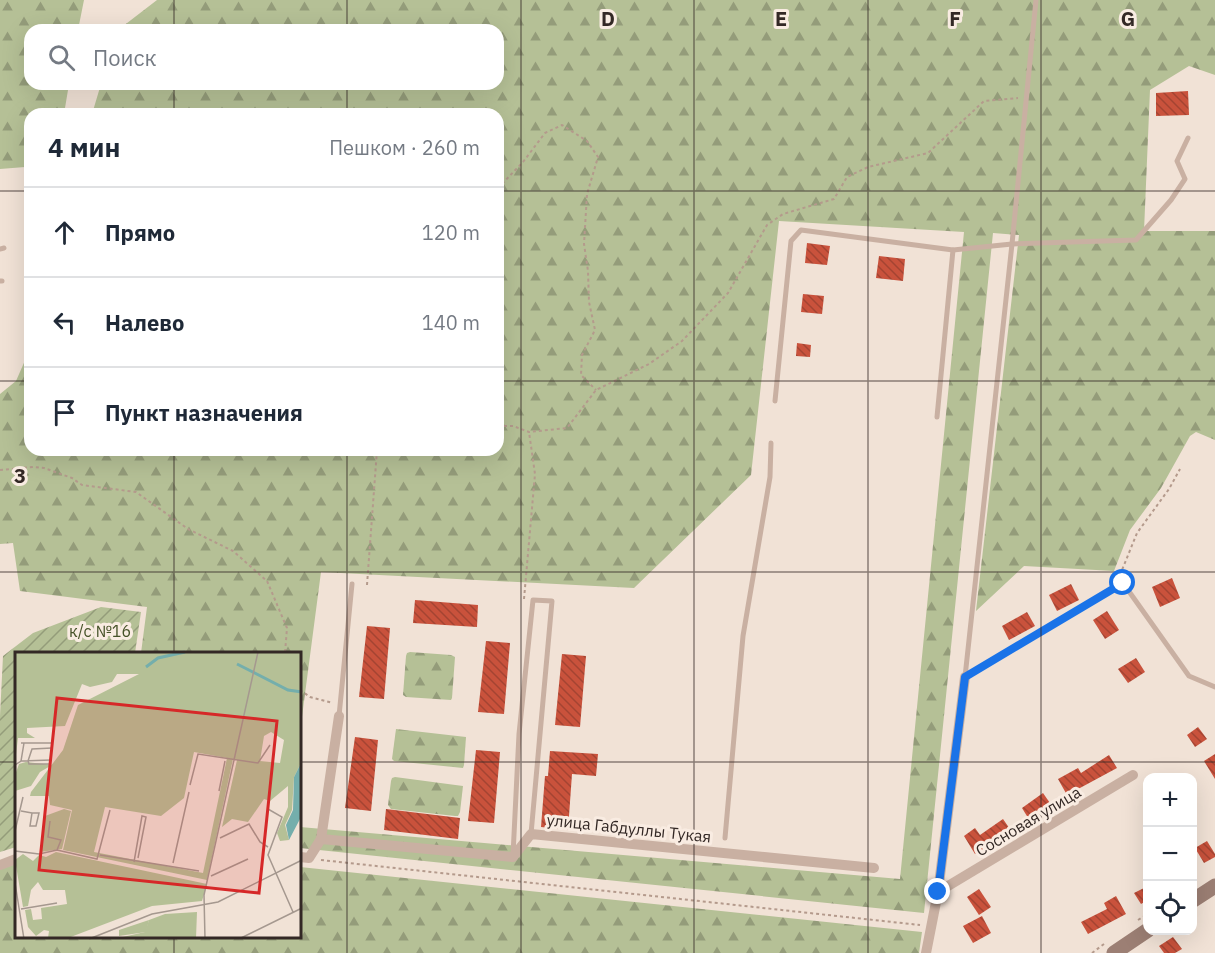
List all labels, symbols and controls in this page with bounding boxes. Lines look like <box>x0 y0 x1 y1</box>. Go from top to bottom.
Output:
text: D <box>601 5 615 32</box>
text: E <box>775 5 787 32</box>
text: F <box>949 5 961 32</box>
text: G <box>1121 5 1135 32</box>
search box <box>24 24 504 90</box>
icon: search <box>45 41 78 74</box>
text: Поиск <box>93 43 157 72</box>
text: 4 мин <box>48 130 120 164</box>
text: Пешком · 260 m <box>329 134 480 161</box>
icon: ahead <box>48 216 81 249</box>
text: Прямо <box>105 218 175 247</box>
text: 120 m <box>422 219 480 246</box>
icon: left <box>48 306 81 339</box>
text: Налево <box>105 308 184 337</box>
text: 140 m <box>422 309 480 336</box>
icon: arrive <box>48 396 81 429</box>
text: Пункт назначения <box>105 398 303 427</box>
text: 3 <box>14 462 26 489</box>
route start <box>1109 569 1135 595</box>
park label: к/с №16 <box>69 621 131 641</box>
inset map <box>15 652 302 938</box>
map controls <box>1143 773 1197 935</box>
button: + <box>1143 773 1197 827</box>
street label: Сосновая улица <box>972 781 1085 860</box>
street label: улица Габдуллы Тукая <box>546 809 712 847</box>
button: − <box>1143 827 1197 881</box>
route end <box>924 878 950 904</box>
button: locate <box>1143 881 1197 935</box>

